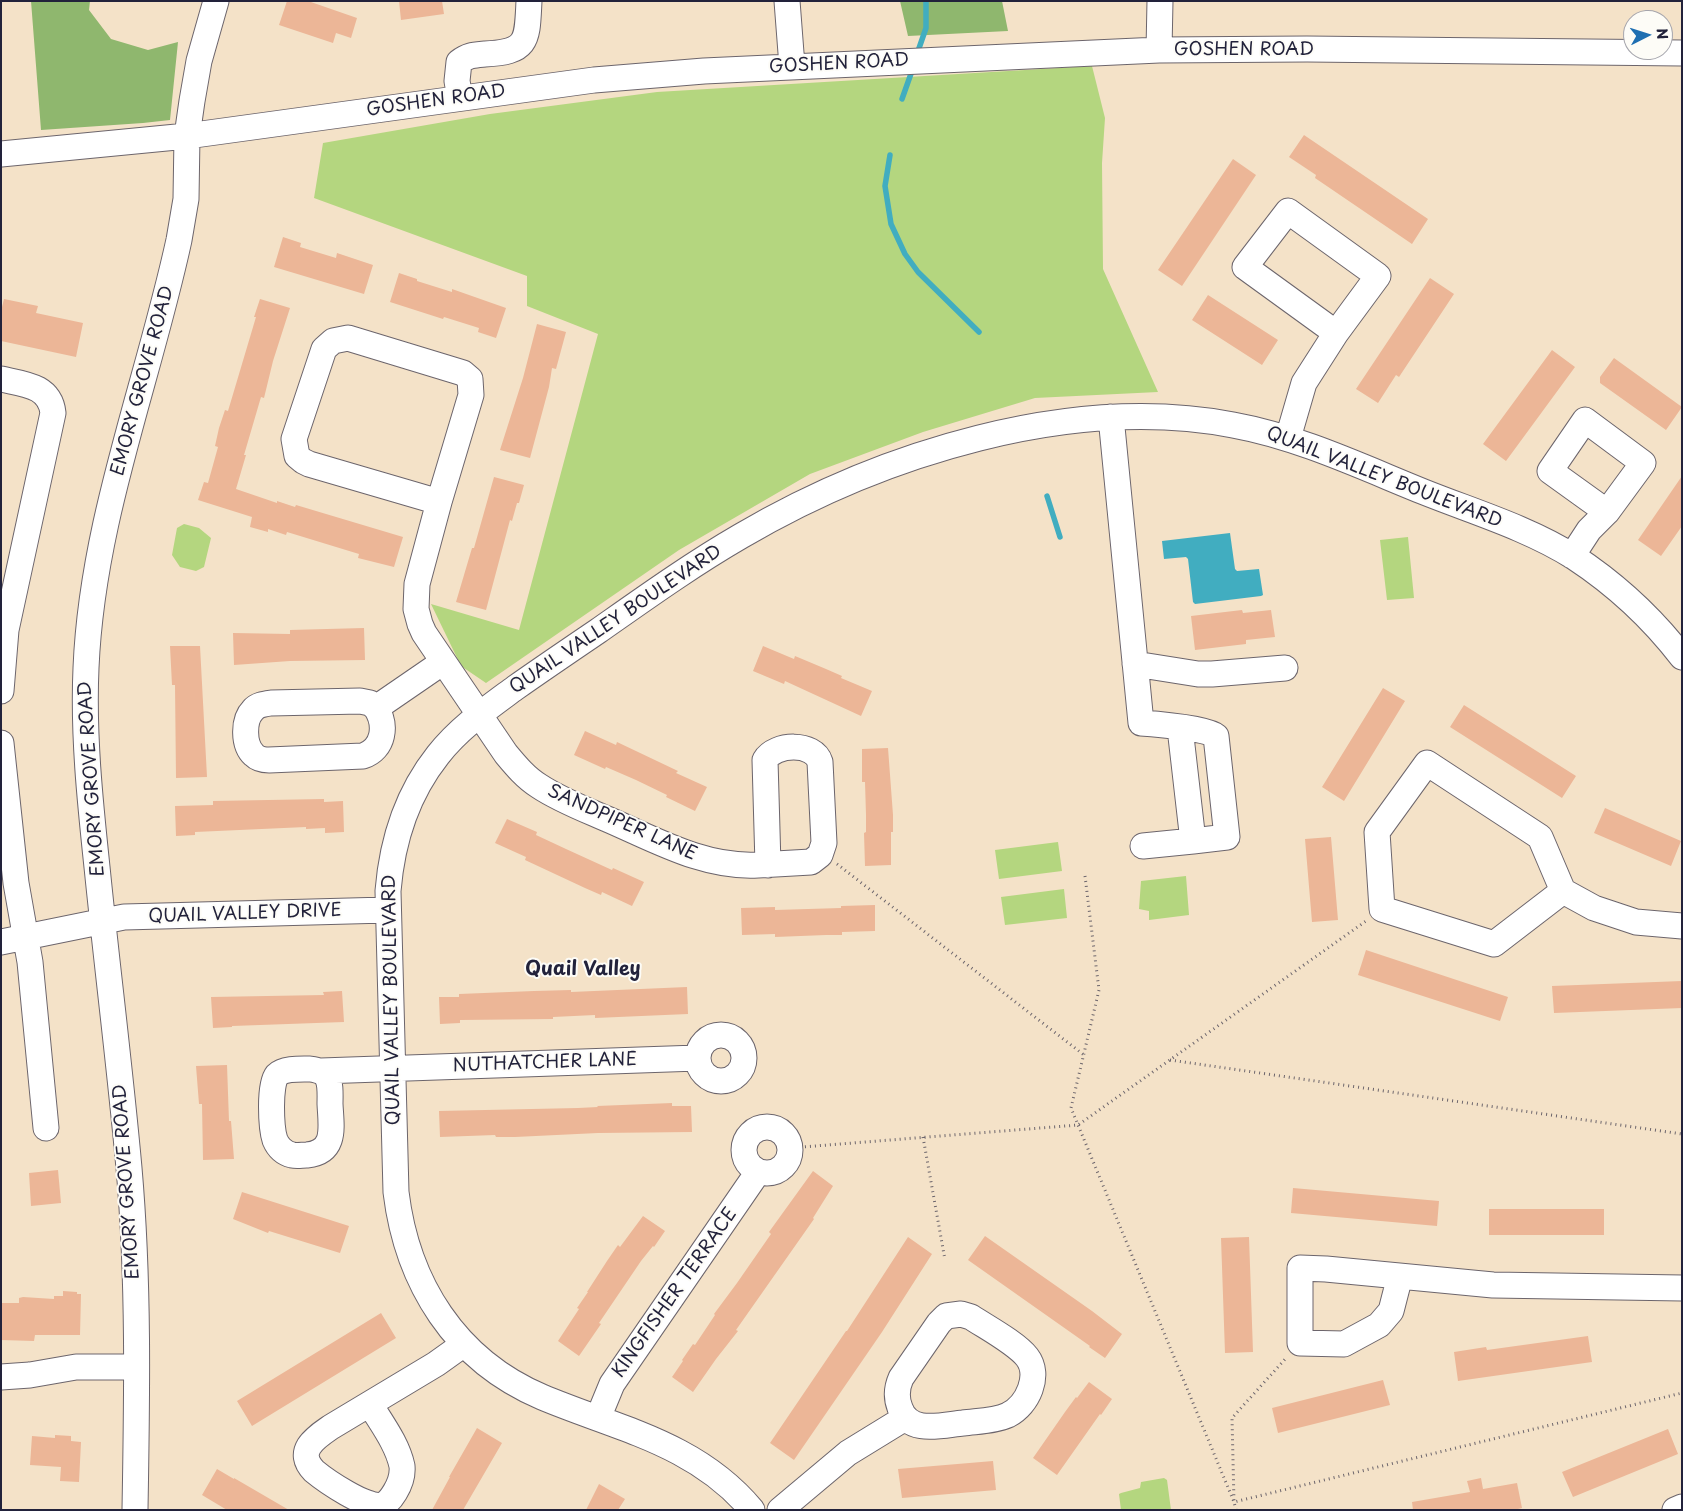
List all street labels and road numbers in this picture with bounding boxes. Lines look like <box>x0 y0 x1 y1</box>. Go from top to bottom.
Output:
street label: GOSHEN ROAD <box>1174 39 1314 61</box>
street label: GOSHEN ROAD <box>768 50 910 78</box>
street label: GOSHEN ROAD <box>365 81 507 121</box>
street label: EMORY GROVE ROAD <box>107 284 179 478</box>
street label: QUAIL VALLEY BOULEVARD <box>1263 423 1505 533</box>
street label: QUAIL VALLEY BOULEVARD <box>506 541 726 699</box>
street label: EMORY GROVE ROAD <box>74 681 110 877</box>
street label: SANDPIPER LANE <box>544 780 700 866</box>
street label: QUAIL VALLEY BOULEVARD <box>379 874 405 1126</box>
street label: QUAIL VALLEY DRIVE <box>148 900 342 928</box>
street label: NUTHATCHER LANE <box>453 1049 637 1077</box>
street label: EMORY GROVE ROAD <box>109 1084 145 1280</box>
street label: KINGFISHER TERRACE <box>608 1204 742 1382</box>

